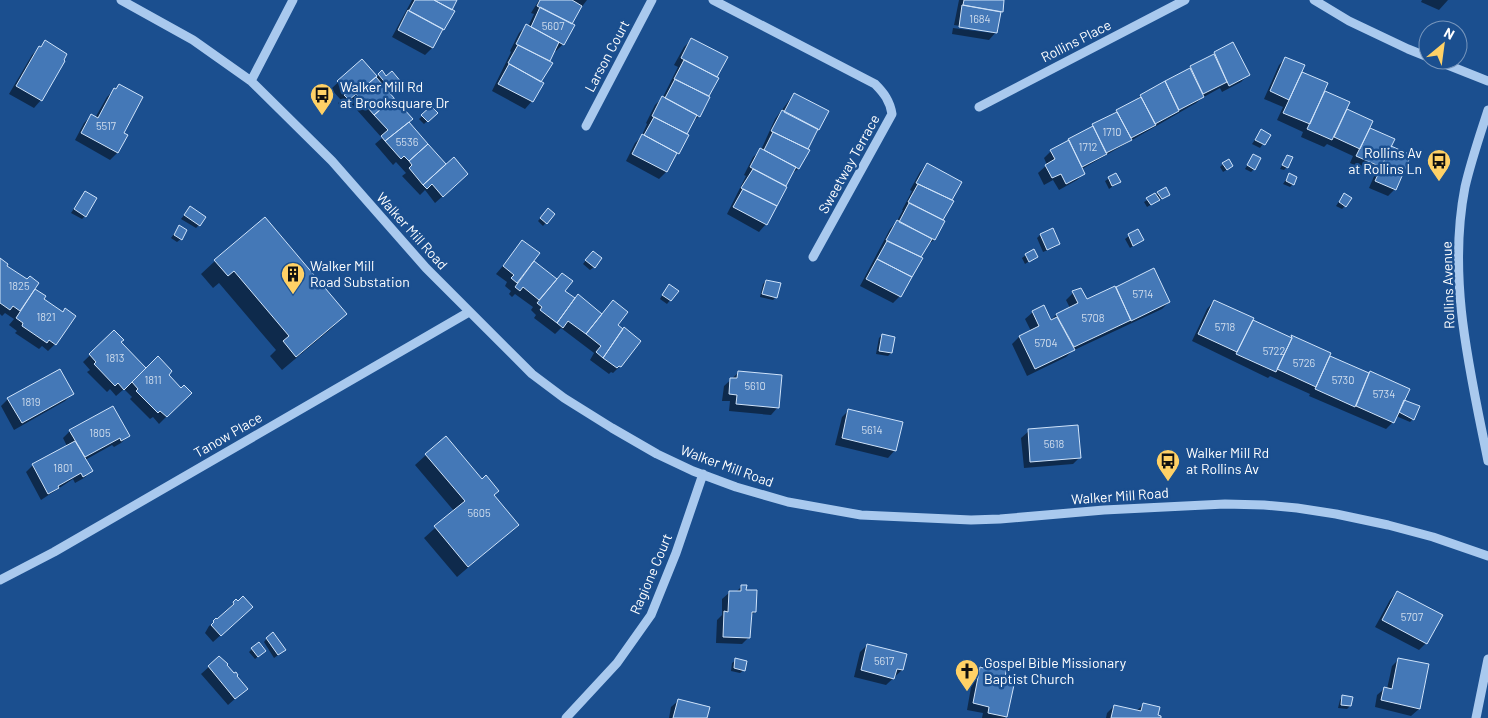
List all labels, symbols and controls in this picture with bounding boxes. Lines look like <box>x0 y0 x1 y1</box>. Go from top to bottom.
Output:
house number: 1684 <box>969 12 991 25</box>
street label: Rollins Place <box>1038 16 1114 66</box>
street label: Larson Court <box>581 17 633 95</box>
house number: 5607 <box>542 19 564 32</box>
north arrow <box>1418 20 1468 70</box>
text: N <box>1441 24 1458 43</box>
place label: Walker Mill Rd at Brooksquare Dr <box>340 78 449 111</box>
bus stop icon: Walker Mill Rd at Brooksquare Dr <box>309 82 335 116</box>
street label: Sweetway Terrace <box>814 111 883 216</box>
house number: 5517 <box>96 119 116 132</box>
house number: 1710 <box>1102 125 1122 138</box>
house number: 5536 <box>396 135 419 148</box>
house number: 1712 <box>1079 140 1098 153</box>
place label: Rollins Av at Rollins Ln <box>1348 144 1422 177</box>
bus stop icon: Rollins Av at Rollins Ln <box>1426 148 1452 182</box>
street label: Walker Mill Road <box>373 189 451 273</box>
street label: Rollins Avenue <box>1437 241 1458 329</box>
place label: Walker Mill Road Substation <box>310 257 410 290</box>
building icon: Walker Mill Road Substation <box>280 261 306 295</box>
house number: 1825 <box>8 279 30 292</box>
house number: 5714 <box>1133 287 1153 300</box>
house number: 1821 <box>36 310 56 323</box>
house number: 5708 <box>1082 311 1105 324</box>
house number: 5718 <box>1215 320 1235 333</box>
house number: 5704 <box>1034 336 1058 349</box>
house number: 5722 <box>1263 344 1285 357</box>
house number: 1813 <box>106 351 124 364</box>
house number: 5726 <box>1293 356 1316 369</box>
house number: 1811 <box>144 373 162 386</box>
house number: 5730 <box>1332 373 1354 386</box>
house number: 5610 <box>744 379 766 392</box>
house number: 5734 <box>1373 387 1395 400</box>
house number: 1819 <box>22 395 41 408</box>
street label: Tanow Place <box>191 408 265 461</box>
house number: 5614 <box>861 423 883 436</box>
house number: 1805 <box>89 426 111 439</box>
house number: 5618 <box>1044 437 1065 450</box>
street label: Walker Mill Road <box>678 441 776 490</box>
place label: Walker Mill Rd at Rollins Av <box>1186 444 1269 477</box>
bus stop icon: Walker Mill Rd at Rollins Av <box>1155 448 1181 482</box>
house number: 1801 <box>53 461 73 474</box>
street label: Walker Mill Road <box>1071 484 1169 507</box>
house number: 5605 <box>467 506 491 519</box>
street label: Ragione Court <box>626 531 675 617</box>
house number: 5707 <box>1401 610 1423 623</box>
house number: 5617 <box>874 654 894 667</box>
place label: Gospel Bible Missionary Baptist Church <box>984 654 1127 687</box>
church icon: Gospel Bible Missionary Baptist Church <box>954 658 980 692</box>

